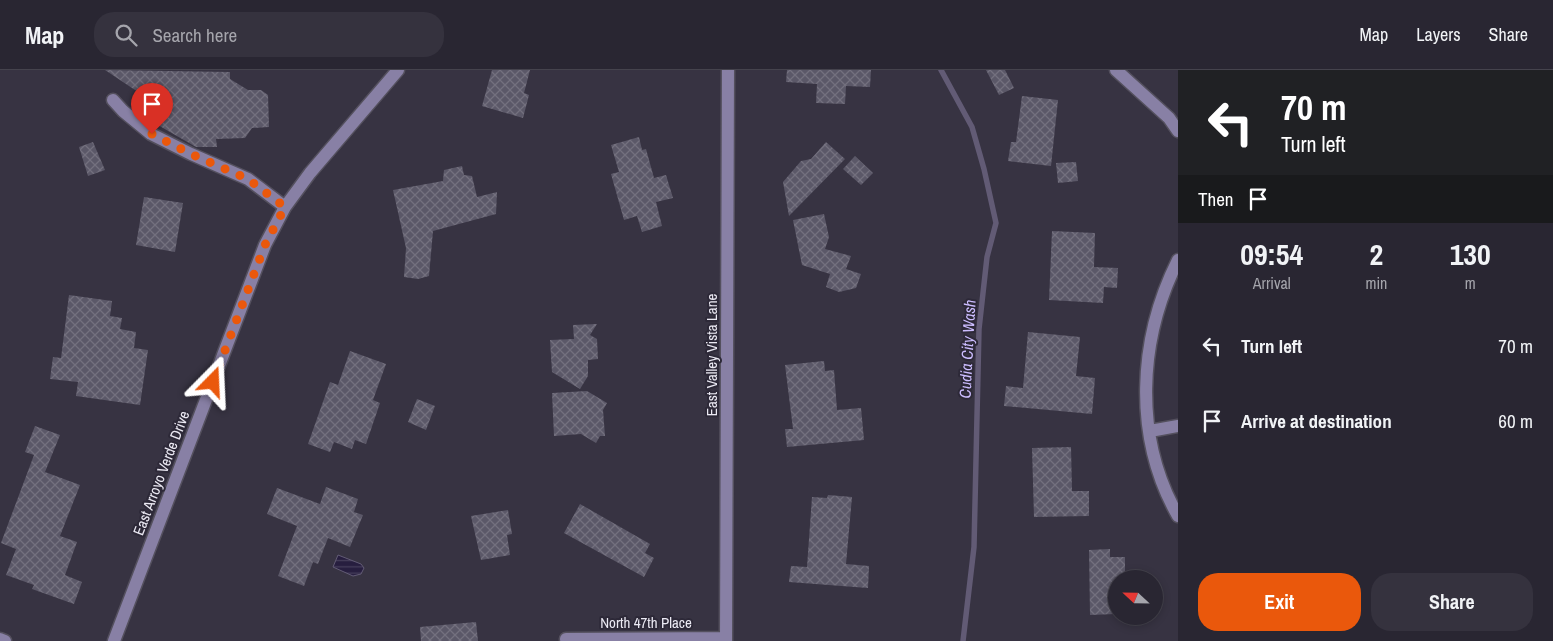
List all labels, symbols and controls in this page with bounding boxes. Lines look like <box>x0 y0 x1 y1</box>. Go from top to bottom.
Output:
search box <box>94 12 444 57</box>
text: Map <box>25 19 64 51</box>
icon: search <box>112 21 140 49</box>
text: Search here <box>152 22 237 48</box>
text: Map <box>1360 22 1388 47</box>
text: Layers <box>1416 22 1461 47</box>
text: Share <box>1489 22 1528 47</box>
pin <box>131 83 173 134</box>
text: 70 m <box>1281 84 1346 131</box>
icon: arrive <box>138 90 166 118</box>
icon: left <box>1198 90 1263 155</box>
text: Turn left <box>1281 129 1346 159</box>
icon: arrive <box>1244 185 1272 213</box>
text: Then <box>1198 186 1234 212</box>
text: 09:54 <box>1240 234 1303 274</box>
text: 2 <box>1370 234 1383 274</box>
text: 130 <box>1450 234 1491 274</box>
text: Arrival <box>1253 272 1291 294</box>
text: min <box>1365 272 1387 294</box>
text: m <box>1465 272 1476 294</box>
street label: East Valley Vista Lane <box>701 294 722 416</box>
water label: Cudia City Wash <box>953 299 981 399</box>
icon: left <box>1198 332 1226 360</box>
text: Turn left <box>1241 333 1302 359</box>
text: 70 m <box>1498 333 1533 359</box>
position arrow <box>186 355 238 407</box>
street label: East Arroyo Verde Drive <box>128 407 195 538</box>
icon: arrive <box>1198 407 1226 435</box>
text: Arrive at destination <box>1241 408 1392 434</box>
text: 60 m <box>1498 408 1533 434</box>
north arrow <box>1108 570 1162 625</box>
map controls <box>1108 570 1163 625</box>
button: Exit <box>1198 573 1361 631</box>
button: Share <box>1371 573 1533 631</box>
street label: North 47th Place <box>600 612 692 633</box>

